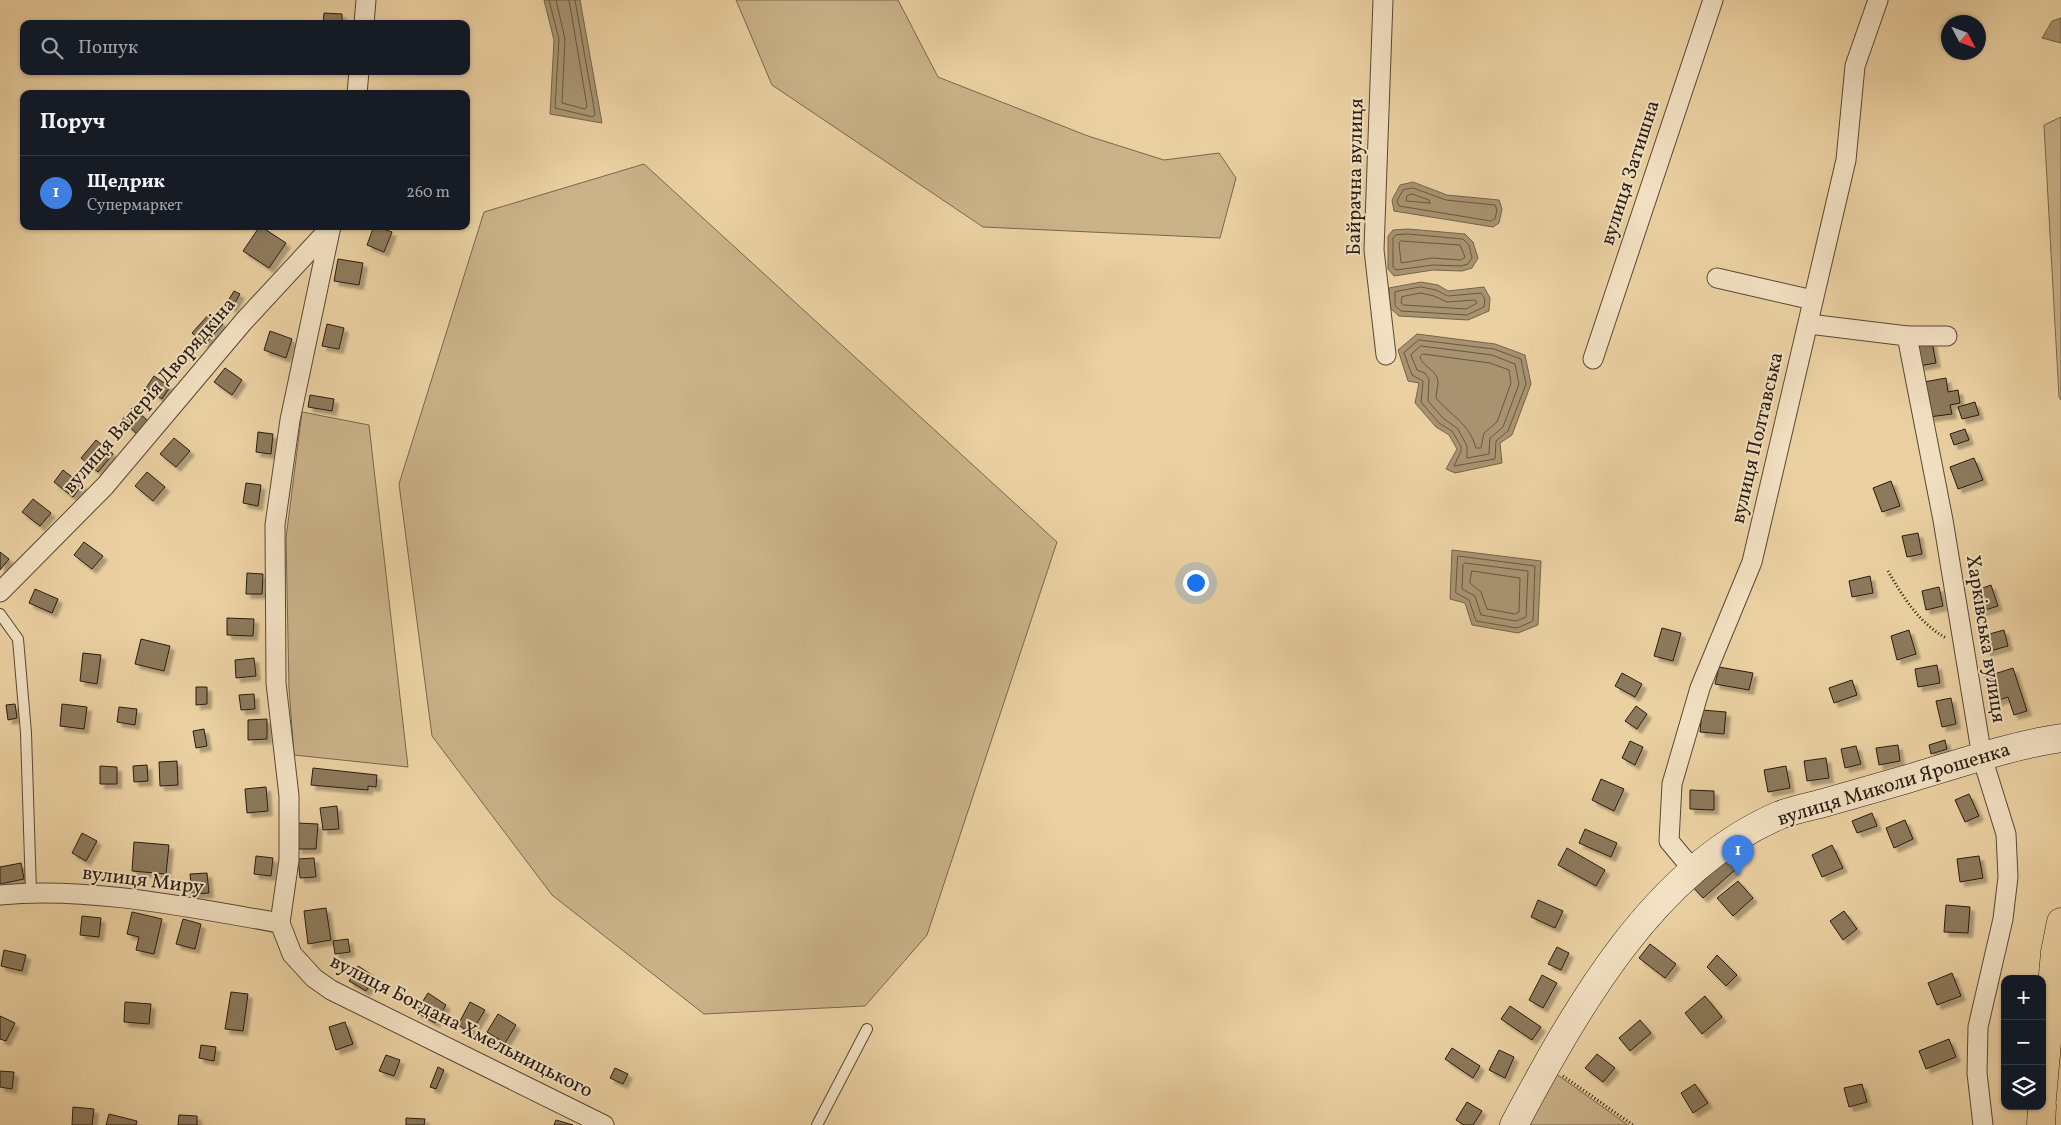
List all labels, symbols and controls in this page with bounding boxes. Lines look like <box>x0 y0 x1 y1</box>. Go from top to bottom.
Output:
north arrow <box>1941 15 1986 60</box>
search box <box>20 20 470 75</box>
icon: search <box>38 34 66 62</box>
text: Пошук <box>78 35 138 61</box>
street label: вулиця Затишна <box>1594 97 1668 249</box>
street label: Байрачна вулиця <box>1341 98 1371 256</box>
text: Поруч <box>40 108 105 137</box>
text: Щедрик <box>87 169 165 195</box>
text: 1 <box>53 182 59 204</box>
text: 260 m <box>406 182 450 204</box>
text: Супермаркет <box>87 195 183 217</box>
street label: вулиця Валерія Дворядкіна <box>57 292 243 500</box>
street label: вулиця Полтавська <box>1725 349 1791 526</box>
street label: Харківська вулиця <box>1958 553 2012 725</box>
your location <box>1183 570 1209 596</box>
street label: вулиця Миколи Ярошенка <box>1774 736 2014 834</box>
pin: 1 <box>1722 835 1754 876</box>
street label: вулиця Миру <box>81 860 206 902</box>
street label: вулиця Богдана Хмельницького <box>325 948 597 1106</box>
map controls <box>2001 975 2046 1110</box>
button: + <box>2001 975 2046 1020</box>
button: − <box>2001 1020 2046 1065</box>
button: layers <box>2001 1065 2046 1110</box>

